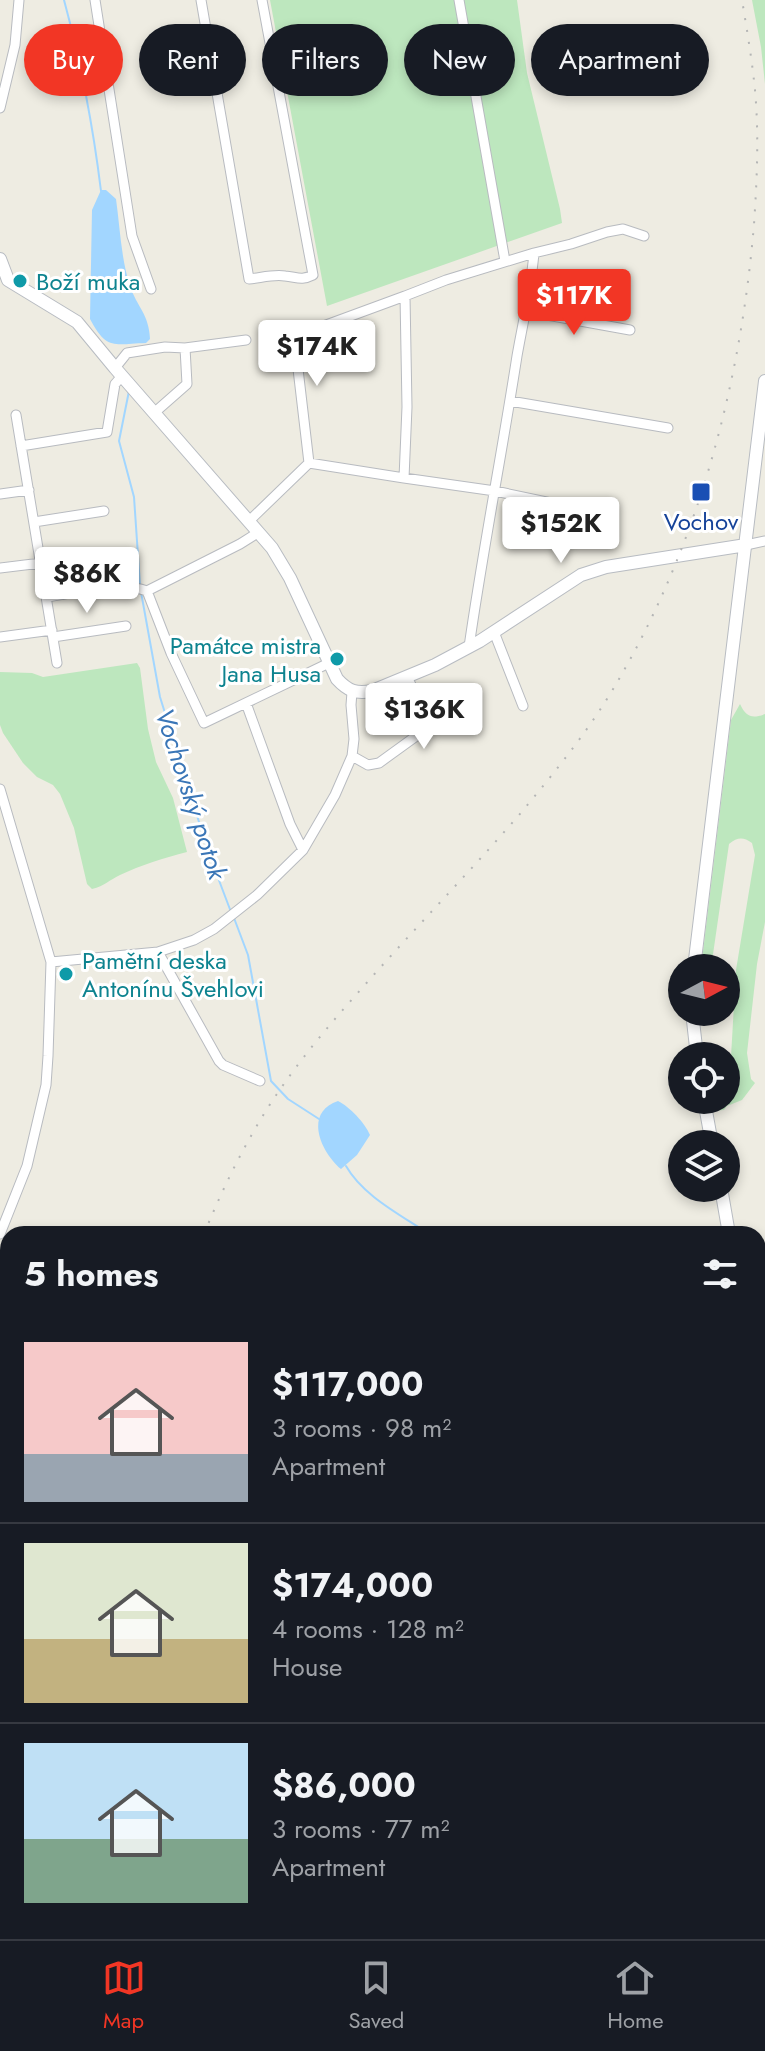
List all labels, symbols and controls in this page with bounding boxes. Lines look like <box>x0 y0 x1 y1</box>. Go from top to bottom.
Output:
chip: Buy <box>24 24 123 96</box>
chip: Rent <box>139 24 246 96</box>
chip: Filters <box>262 24 388 96</box>
chip: New <box>404 24 515 96</box>
chip: Apartment <box>531 24 709 96</box>
place label: Boží muka <box>36 264 140 299</box>
pin: $117K <box>518 269 630 337</box>
marker: Boží muka <box>11 272 29 290</box>
text: $117K <box>536 276 612 314</box>
pin: $174K <box>261 320 373 388</box>
text: $174K <box>276 327 358 365</box>
marker: Vochov <box>690 481 712 503</box>
pin: $152K <box>505 497 617 565</box>
text: $152K <box>520 504 602 542</box>
place label: Vochov <box>664 504 739 539</box>
pin: $86K <box>40 547 134 615</box>
text: $86K <box>53 554 121 592</box>
place label: Památce mistra Jana Husa <box>170 628 321 691</box>
marker: Památce mistra Jana Husa <box>328 650 346 668</box>
pin: $136K <box>368 683 480 751</box>
text: $136K <box>383 690 465 728</box>
water label: Vochovský potok <box>145 704 237 886</box>
place label: Pamětní deska Antonínu Švehlovi <box>82 943 264 1006</box>
north arrow <box>668 954 740 1026</box>
map controls <box>668 954 740 1202</box>
marker: Pamětní deska Antonínu Švehlovi <box>57 965 75 983</box>
button: locate <box>668 1042 740 1114</box>
button: layers <box>668 1130 740 1202</box>
text: 5 homes <box>24 1250 158 1299</box>
icon: filters <box>698 1252 742 1296</box>
text: $117,000 <box>272 1360 423 1409</box>
icon: home <box>88 1374 184 1470</box>
text: 3 rooms · 98 m² <box>272 1409 451 1447</box>
text: Apartment <box>272 1447 385 1485</box>
text: $174,000 <box>272 1561 433 1610</box>
icon: home <box>88 1575 184 1671</box>
text: 4 rooms · 128 m² <box>272 1610 464 1648</box>
text: House <box>272 1648 342 1686</box>
text: $86,000 <box>272 1761 416 1810</box>
icon: home <box>88 1775 184 1871</box>
text: 3 rooms · 77 m² <box>272 1810 449 1848</box>
text: Apartment <box>272 1848 385 1886</box>
tab: Map <box>102 1956 146 2036</box>
tab: Saved <box>349 1956 404 2036</box>
tab: Home <box>607 1956 663 2036</box>

